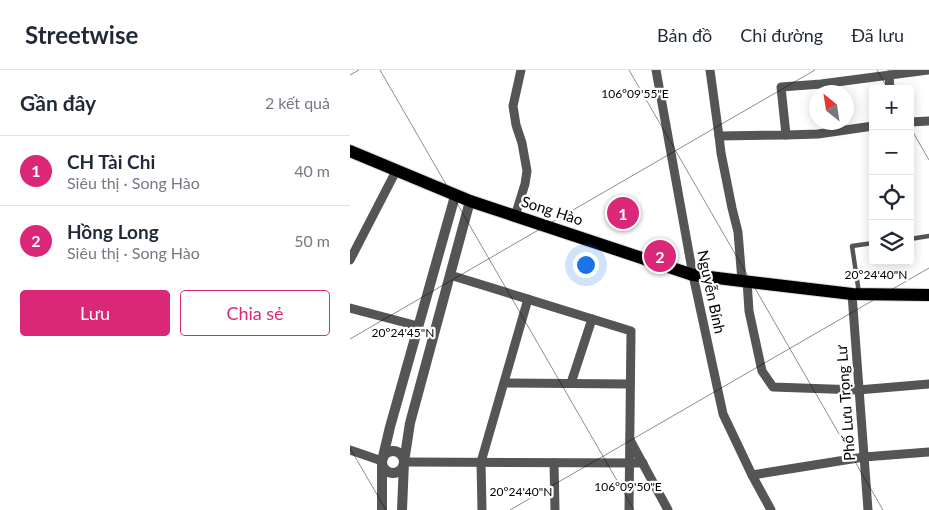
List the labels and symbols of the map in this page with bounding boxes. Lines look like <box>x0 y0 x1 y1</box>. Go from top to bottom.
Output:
north arrow <box>809 85 854 130</box>
text: 106°09'55"E <box>601 86 669 101</box>
street label: Song Hào <box>519 192 585 228</box>
pin: 1 <box>607 194 639 232</box>
pin: 2 <box>644 237 676 275</box>
street label: Nguyễn Bính <box>694 248 730 335</box>
your location <box>573 252 599 278</box>
text: 20°24'40"N <box>845 267 907 282</box>
text: 20°24'45"N <box>372 325 434 340</box>
street label: Phố Lưu Trọng Lư <box>832 344 858 461</box>
text: 106°09'50"E <box>594 479 662 494</box>
text: 20°24'40"N <box>490 484 552 499</box>

